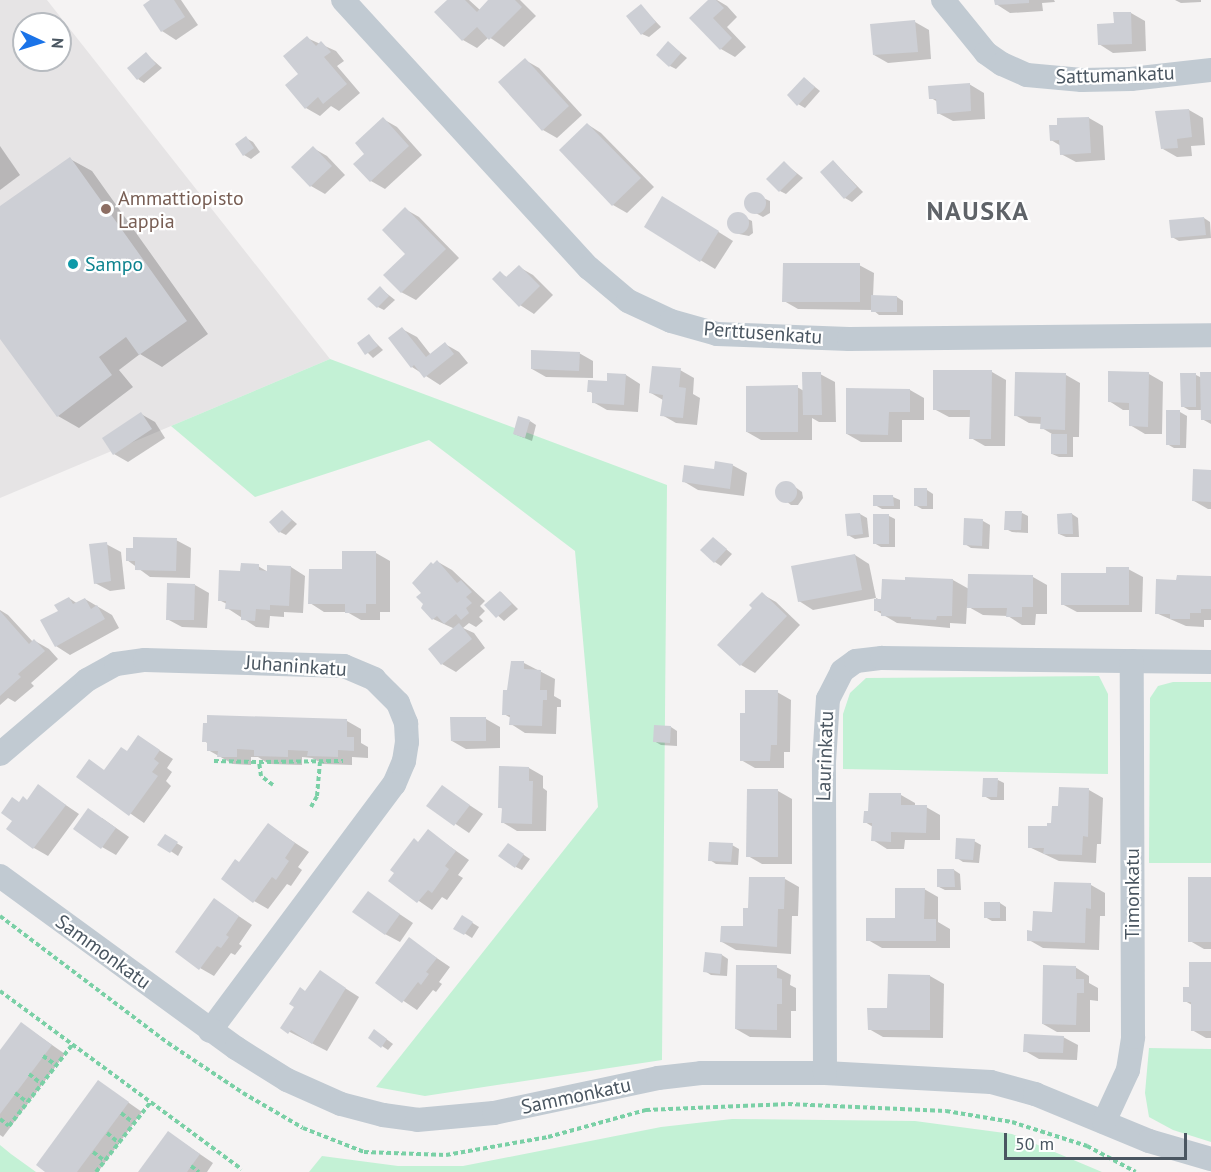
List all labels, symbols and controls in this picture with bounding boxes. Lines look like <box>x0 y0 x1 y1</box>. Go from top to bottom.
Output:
north arrow <box>12 12 72 72</box>
text: N <box>48 37 68 49</box>
street label: Sattumankatu <box>1055 61 1175 89</box>
place label: Ammattiopisto Lappia <box>118 186 244 233</box>
district label: NAUSKA <box>927 195 1029 227</box>
marker: Ammattiopisto Lappia <box>99 202 113 216</box>
place label: Sampo <box>85 252 143 276</box>
marker: Sampo <box>66 257 80 271</box>
street label: Perttusenkatu <box>703 317 823 349</box>
street label: Juhaninkatu <box>244 650 348 682</box>
street label: Laurinkatu <box>811 710 839 802</box>
street label: Timonkatu <box>1120 848 1144 940</box>
street label: Sammonkatu <box>51 909 155 995</box>
street label: Sammonkatu <box>519 1073 633 1119</box>
scale bar <box>1007 1121 1190 1159</box>
text: 50 m <box>1015 1132 1054 1155</box>

